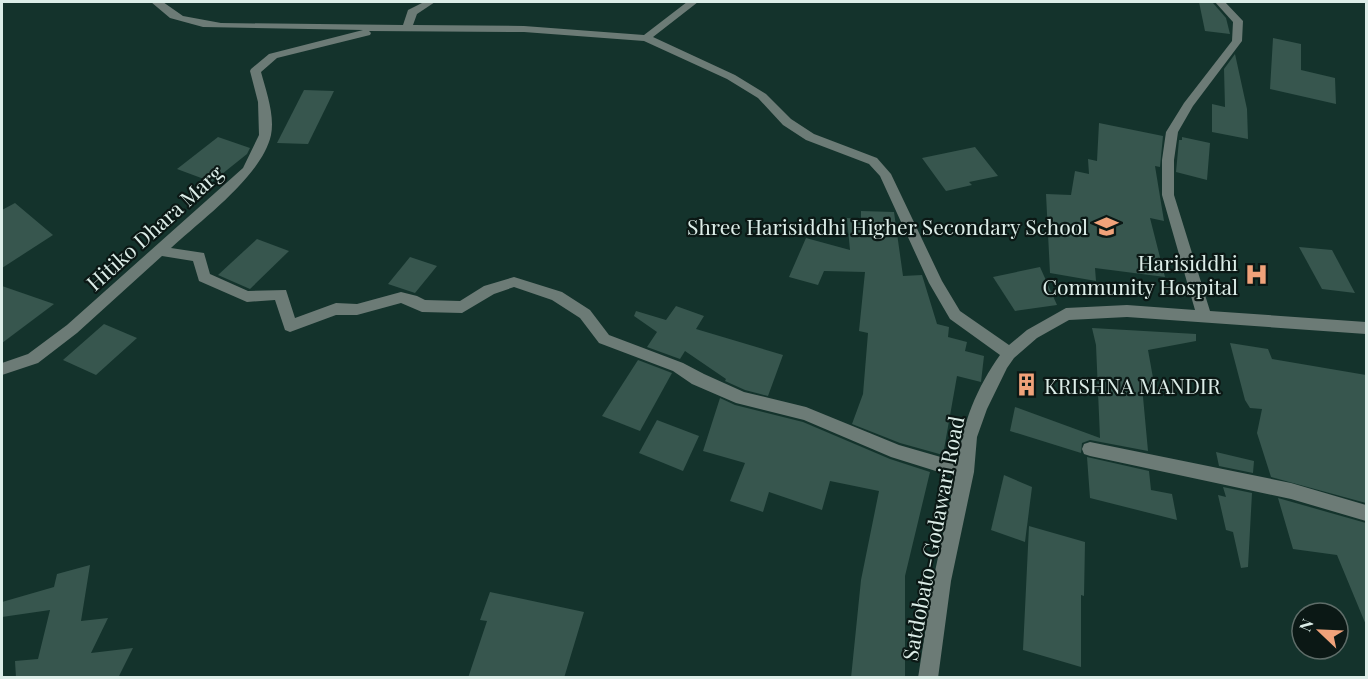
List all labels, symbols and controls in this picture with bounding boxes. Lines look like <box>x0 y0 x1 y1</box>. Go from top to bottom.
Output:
street label: Hitiko Dhara Marg <box>80 158 228 296</box>
place label: Shree Harisiddhi Higher Secondary School <box>687 212 1088 240</box>
school or university icon: Shree Harisiddhi Higher Secondary School <box>1093 213 1119 239</box>
place label: Harisiddhi Community Hospital <box>1042 248 1238 300</box>
hospital icon: Harisiddhi Community Hospital <box>1243 261 1269 287</box>
place label: KRISHNA MANDIR <box>1044 371 1221 399</box>
building icon: KRISHNA MANDIR <box>1013 372 1039 398</box>
street label: Satdobato-Godawari Road <box>895 413 969 663</box>
north arrow <box>1290 601 1350 661</box>
text: N <box>1294 615 1318 634</box>

